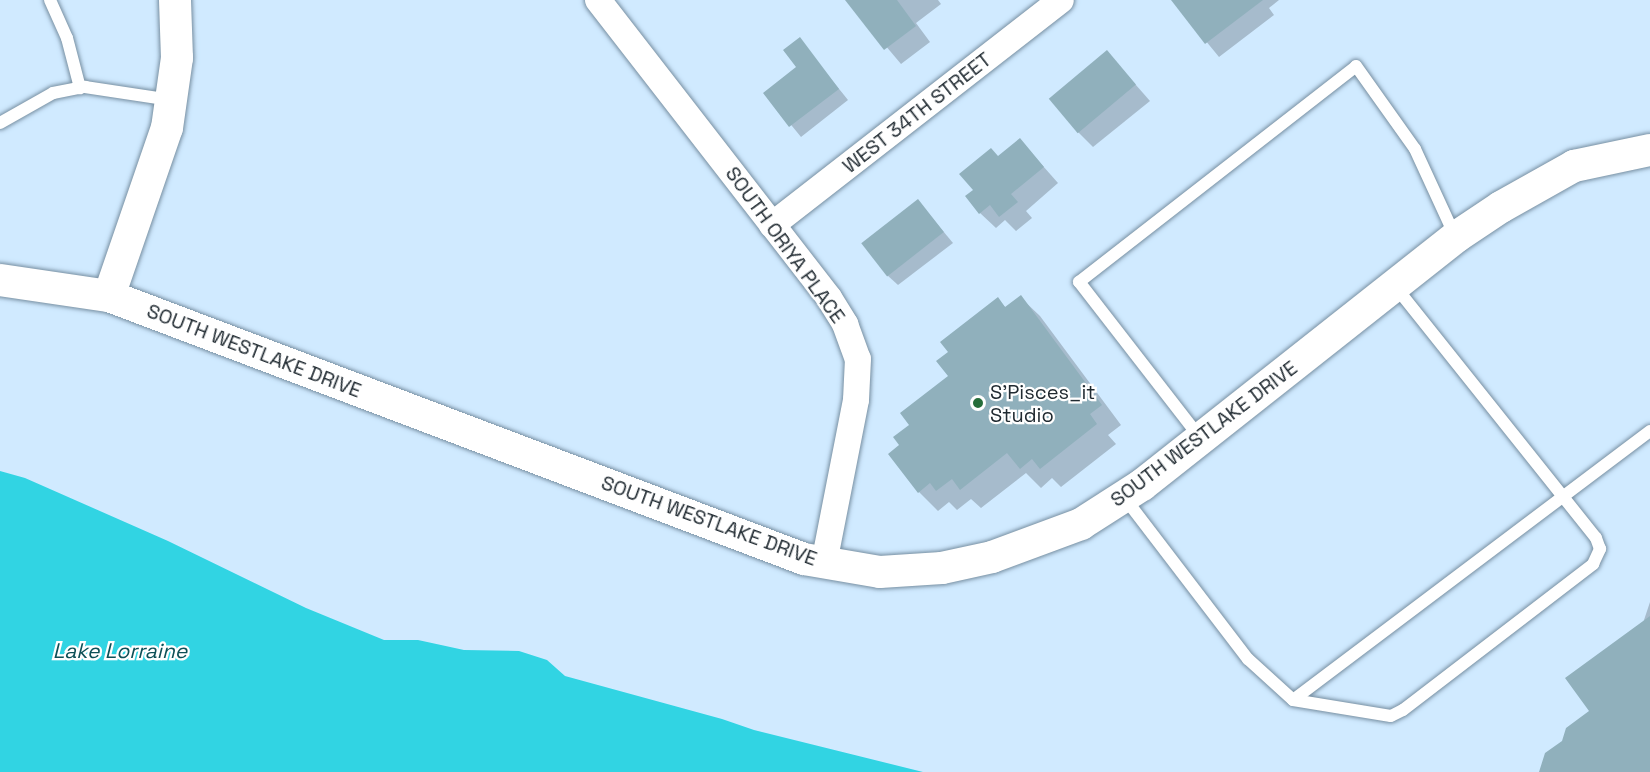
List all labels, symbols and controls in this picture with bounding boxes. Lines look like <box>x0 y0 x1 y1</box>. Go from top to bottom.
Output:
street label: WEST 34TH STREET <box>838 47 996 179</box>
street label: SOUTH ORIYA PLACE <box>720 162 850 328</box>
street label: SOUTH WESTLAKE DRIVE <box>143 299 365 403</box>
street label: SOUTH WESTLAKE DRIVE <box>1106 356 1302 512</box>
place label: S'Pisces_it Studio <box>990 380 1096 427</box>
marker: S'Pisces_it Studio <box>971 396 985 410</box>
street label: SOUTH WESTLAKE DRIVE <box>598 471 820 571</box>
water label: Lake Lorraine <box>53 638 187 664</box>

